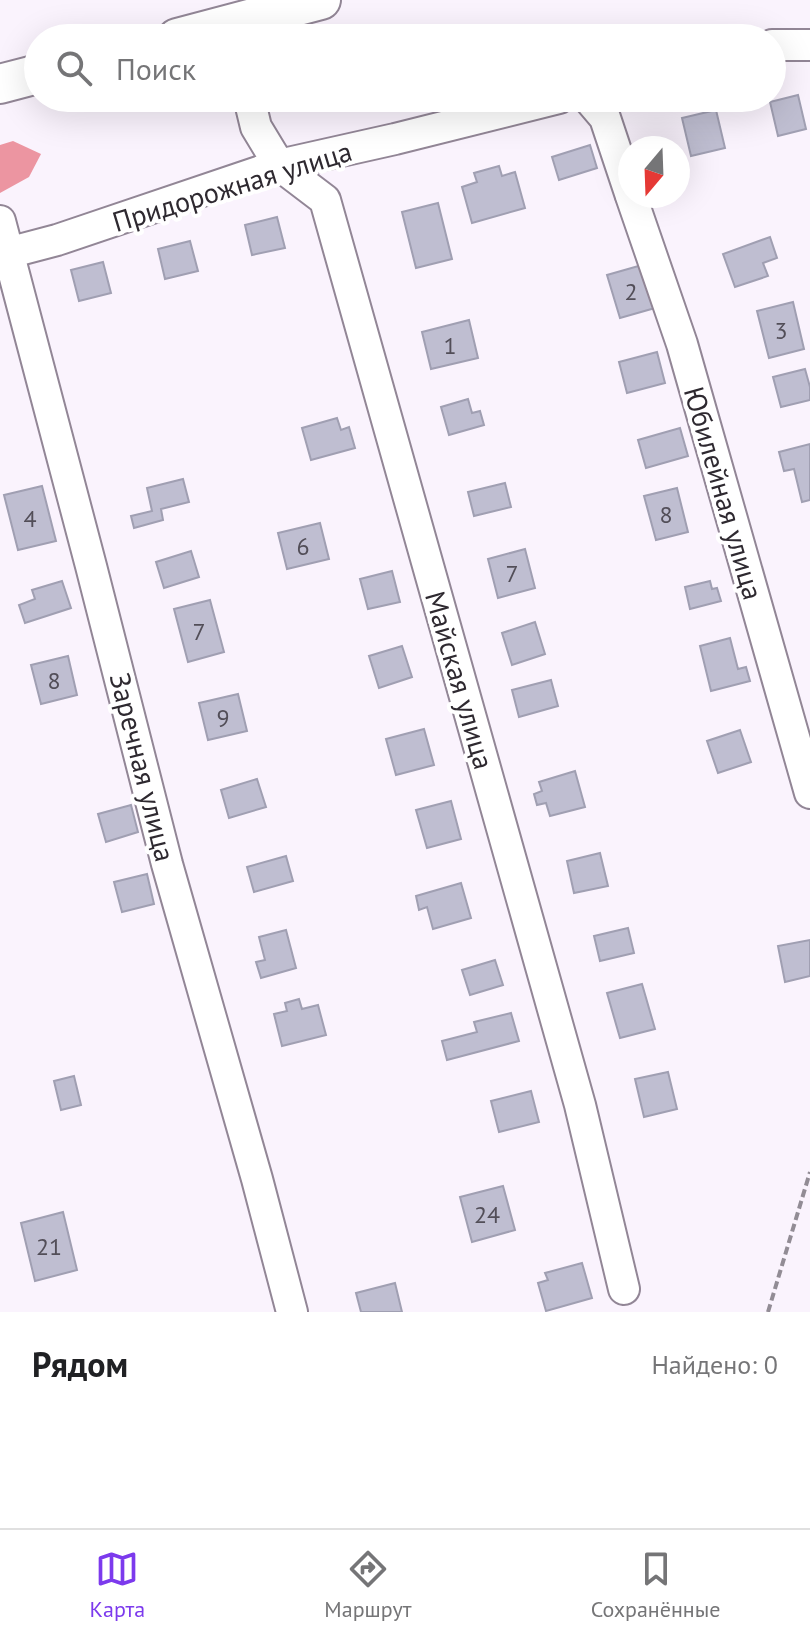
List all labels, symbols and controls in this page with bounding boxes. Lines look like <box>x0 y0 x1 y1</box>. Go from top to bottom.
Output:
search box <box>24 24 786 112</box>
icon: search <box>52 46 96 90</box>
text: Поиск <box>116 49 196 88</box>
street label: Придорожная улица <box>108 132 356 240</box>
north arrow <box>618 136 690 208</box>
house number: 2 <box>624 276 638 307</box>
house number: 3 <box>774 315 788 346</box>
house number: 1 <box>443 330 457 361</box>
street label: Юбилейная улица <box>676 382 772 604</box>
house number: 8 <box>659 499 673 530</box>
house number: 4 <box>23 503 37 534</box>
house number: 6 <box>296 531 310 562</box>
house number: 7 <box>505 558 519 589</box>
street label: Майская улица <box>417 587 503 773</box>
house number: 7 <box>192 616 206 647</box>
house number: 8 <box>47 665 61 696</box>
street label: Заречная улица <box>102 669 184 865</box>
house number: 9 <box>216 702 230 733</box>
house number: 24 <box>474 1199 500 1230</box>
house number: 21 <box>36 1231 62 1262</box>
text: Рядом <box>32 1342 128 1386</box>
text: Найдено: 0 <box>651 1348 778 1381</box>
tab: Карта <box>90 1547 145 1623</box>
tab: Маршрут <box>324 1547 411 1623</box>
tab: Сохранённые <box>591 1547 720 1623</box>

